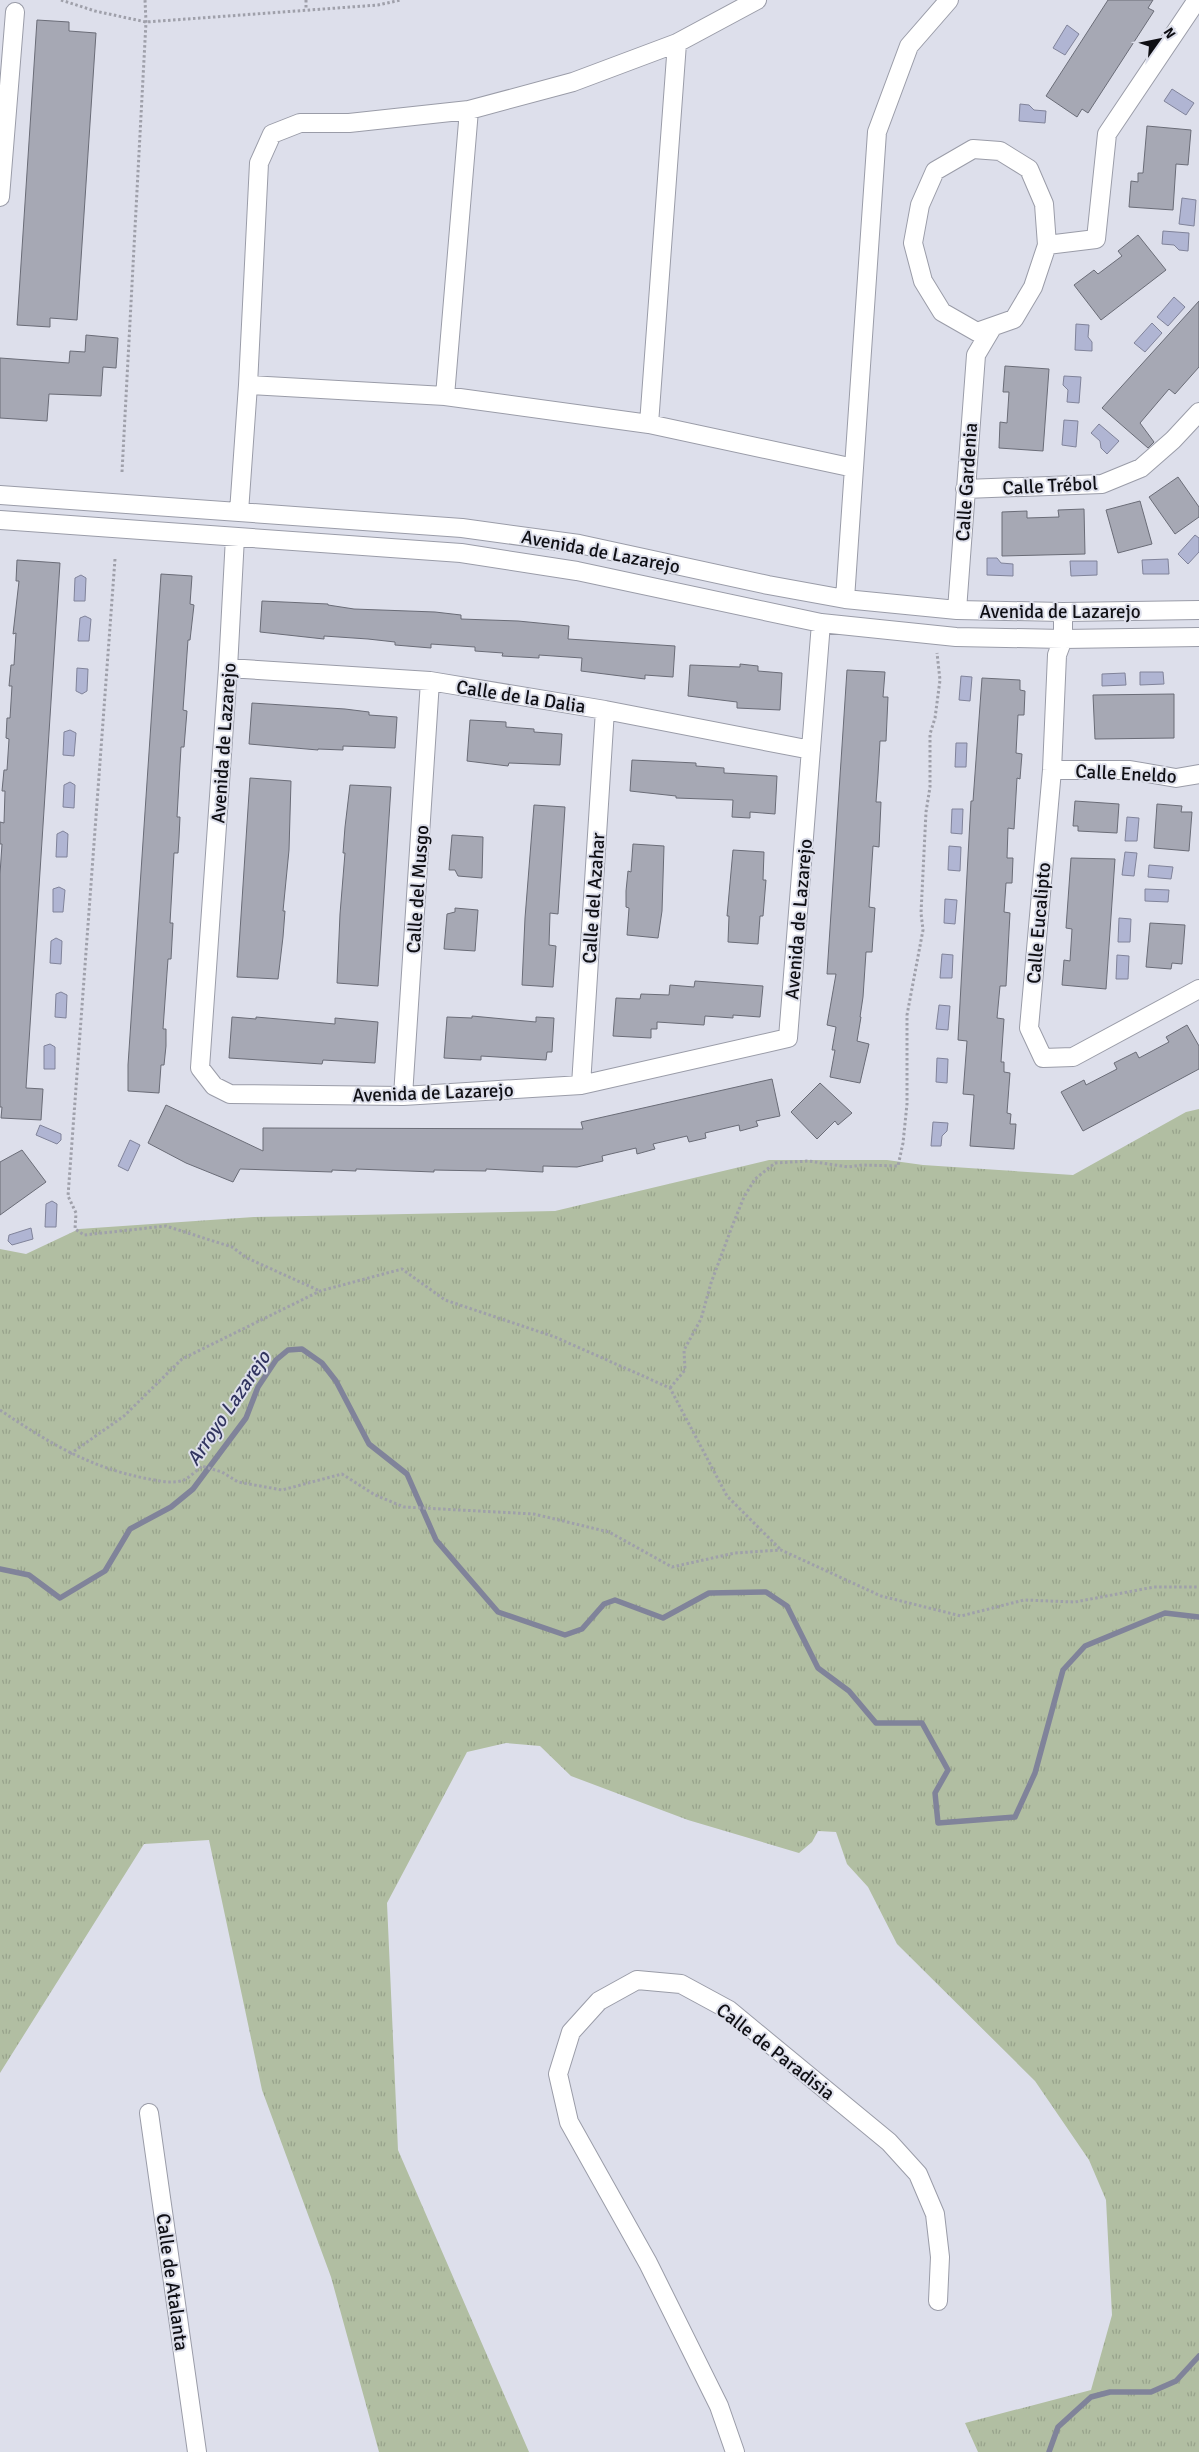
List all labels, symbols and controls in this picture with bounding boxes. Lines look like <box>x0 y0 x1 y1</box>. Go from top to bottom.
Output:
north arrow <box>1134 15 1184 65</box>
text: N <box>1160 24 1179 42</box>
street label: Calle Gardenia <box>951 422 983 542</box>
street label: Calle Trébol <box>1002 472 1098 500</box>
street label: Avenida de Lazarejo <box>519 525 682 579</box>
street label: Avenida de Lazarejo <box>979 600 1141 624</box>
street label: Avenida de Lazarejo <box>206 662 242 824</box>
street label: Calle de la Dalia <box>454 675 587 719</box>
street label: Calle Eneldo <box>1075 759 1177 789</box>
street label: Calle del Musgo <box>402 824 434 954</box>
street label: Calle del Azahar <box>577 832 611 964</box>
street label: Avenida de Lazarejo <box>780 838 818 1000</box>
street label: Calle Eucalipto <box>1022 861 1056 985</box>
street label: Avenida de Lazarejo <box>352 1078 514 1108</box>
water label: Arroyo Lazarejo <box>181 1345 277 1470</box>
street label: Calle de Paradisia <box>711 1998 839 2106</box>
street label: Calle de Atalanta <box>150 2212 194 2352</box>

